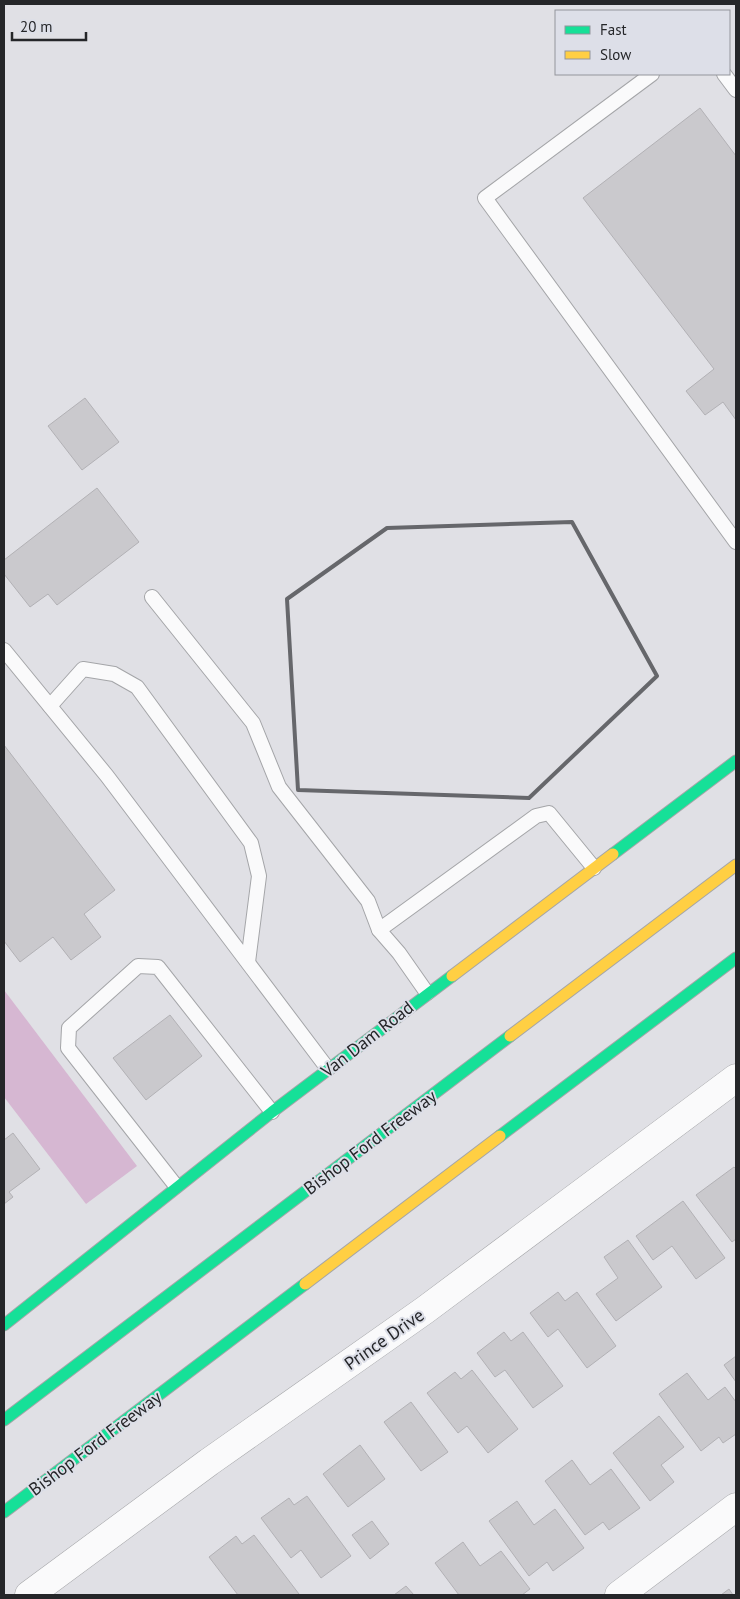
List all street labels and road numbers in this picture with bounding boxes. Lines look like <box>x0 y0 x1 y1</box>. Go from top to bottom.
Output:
street label: Van Dam Road <box>315 996 418 1083</box>
street label: Bishop Ford Freeway <box>299 1084 441 1199</box>
street label: Prince Drive <box>340 1303 428 1375</box>
street label: Bishop Ford Freeway <box>24 1385 166 1500</box>

